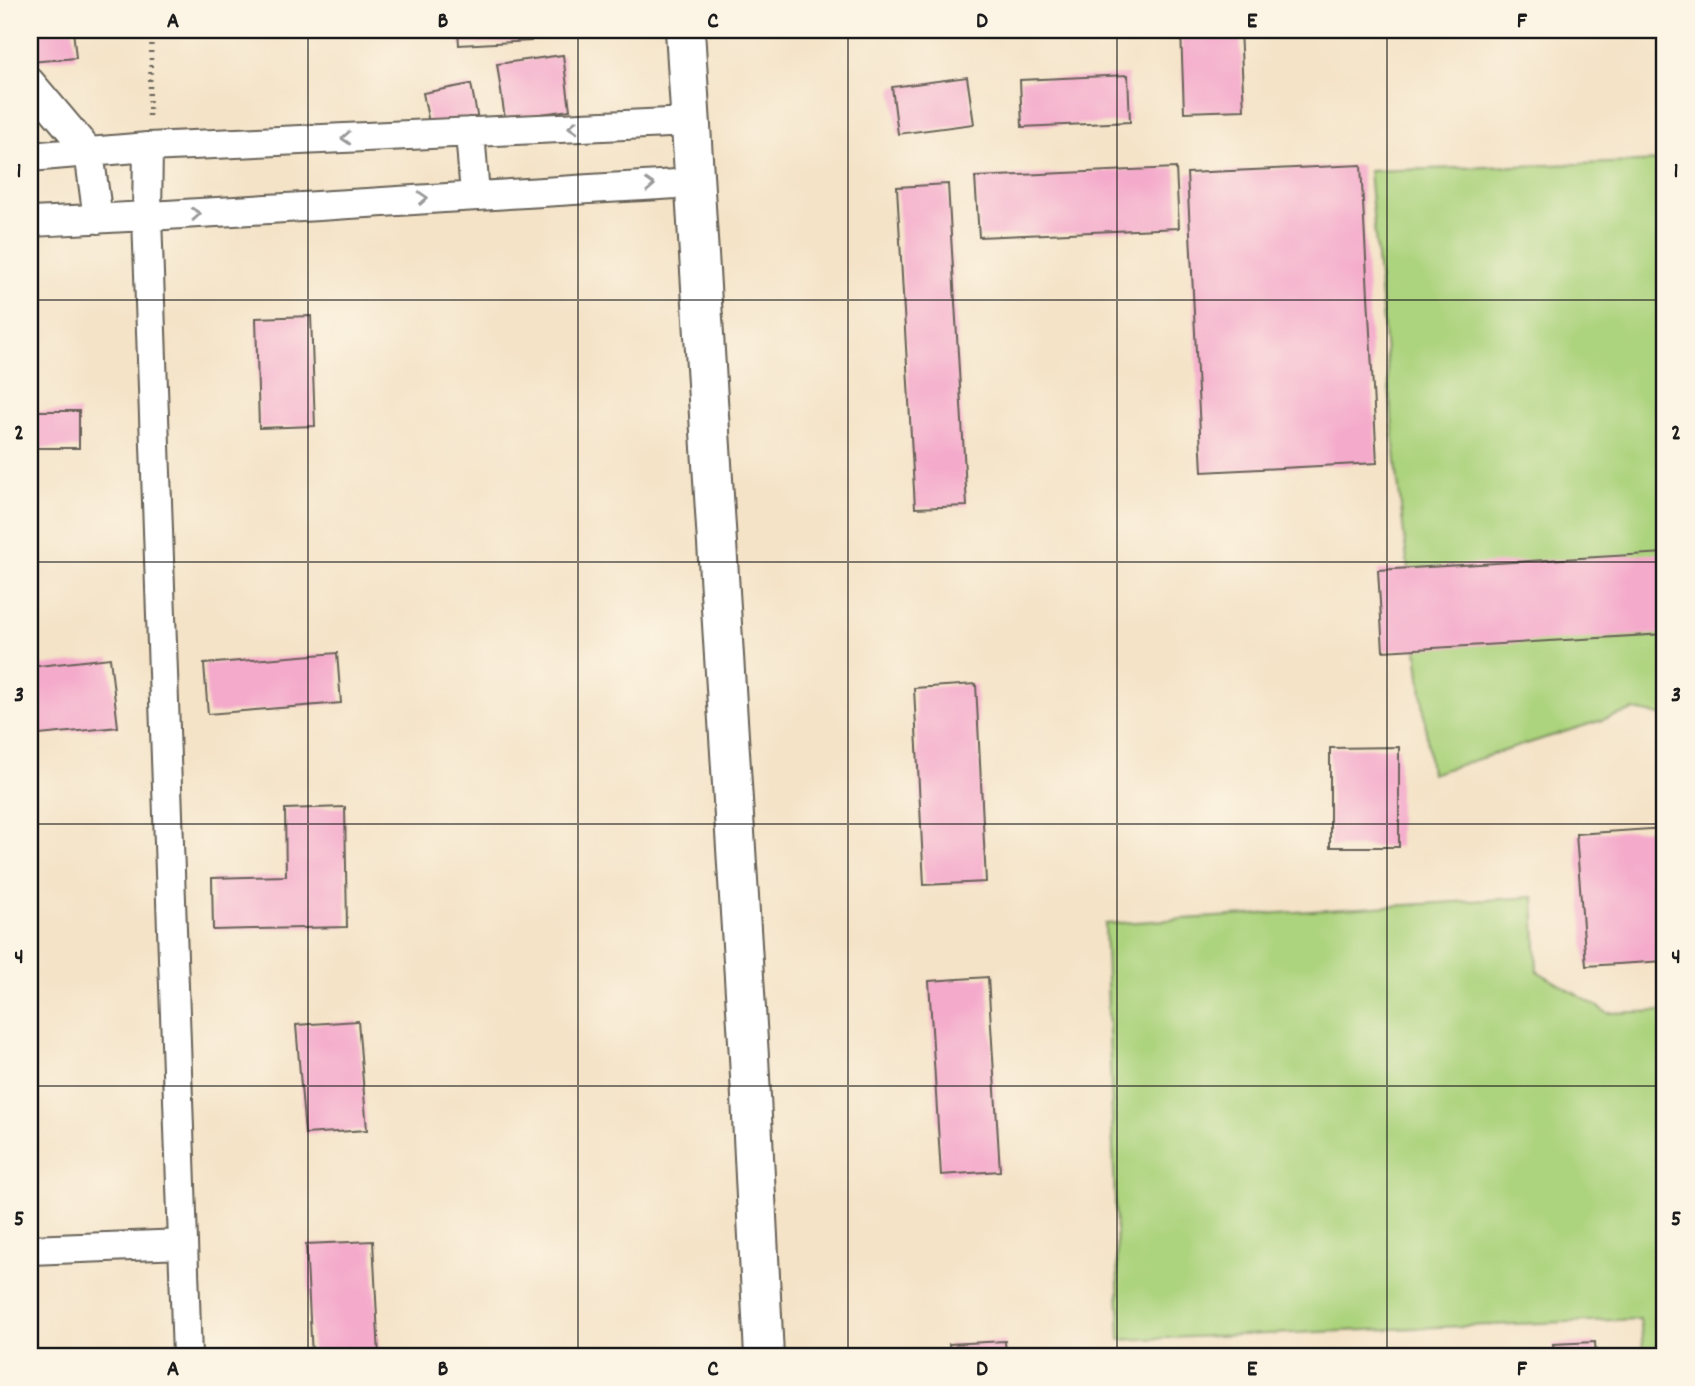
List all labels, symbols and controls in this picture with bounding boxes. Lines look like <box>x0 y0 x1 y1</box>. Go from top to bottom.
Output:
text: A <box>167 6 179 39</box>
text: B <box>438 6 449 39</box>
text: C <box>707 6 719 39</box>
text: D <box>976 6 988 39</box>
text: E <box>1247 6 1258 39</box>
text: F <box>1517 6 1528 39</box>
one-way arrow <box>567 120 578 135</box>
one-way arrow <box>340 130 351 145</box>
text: 1 <box>16 156 22 189</box>
text: 1 <box>1673 156 1679 189</box>
one-way arrow <box>645 178 656 193</box>
one-way arrow <box>418 191 429 206</box>
one-way arrow <box>191 206 202 221</box>
text: 2 <box>14 418 24 451</box>
text: 2 <box>1671 418 1681 451</box>
text: 3 <box>14 680 24 713</box>
text: 3 <box>1671 680 1681 713</box>
text: 4 <box>14 942 24 975</box>
text: 4 <box>1671 942 1681 975</box>
text: 5 <box>14 1204 24 1237</box>
text: 5 <box>1671 1204 1681 1237</box>
text: A <box>167 1354 179 1386</box>
text: B <box>438 1354 449 1386</box>
text: C <box>707 1354 719 1386</box>
text: D <box>976 1354 988 1386</box>
text: E <box>1247 1354 1258 1386</box>
text: F <box>1517 1354 1528 1386</box>

